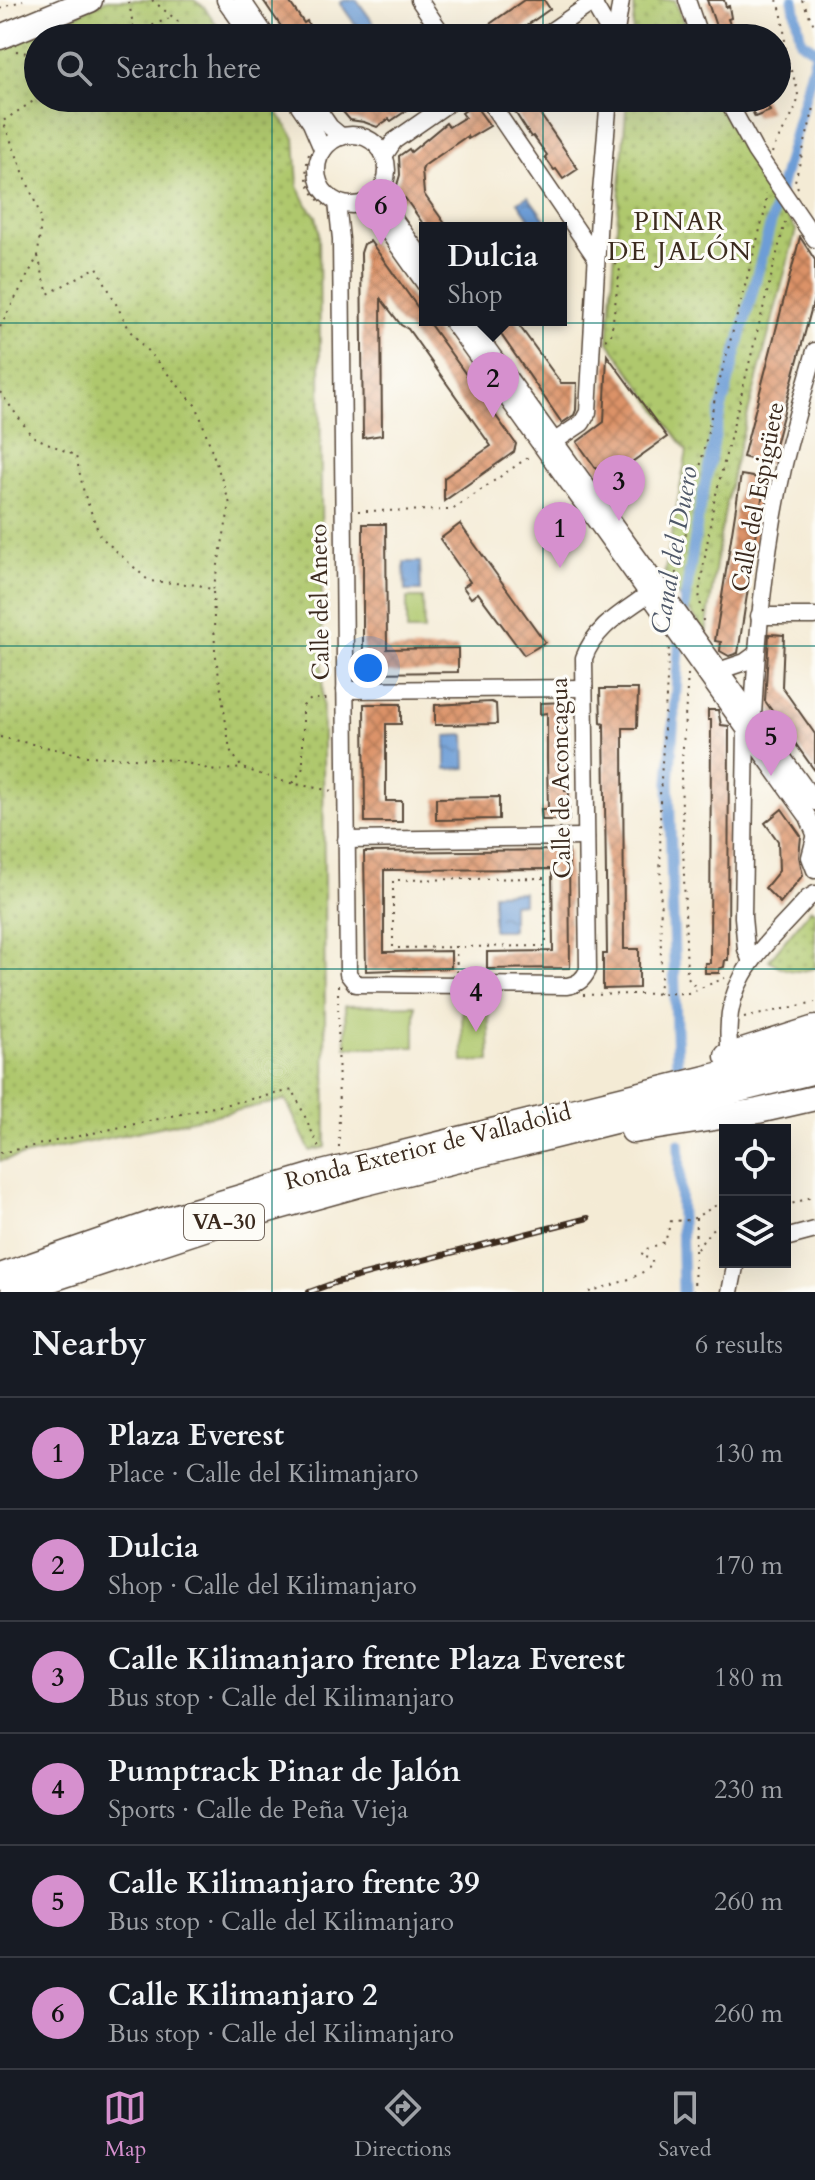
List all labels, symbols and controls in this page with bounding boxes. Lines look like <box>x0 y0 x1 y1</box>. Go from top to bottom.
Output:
search box <box>24 24 791 112</box>
icon: search <box>52 46 96 90</box>
text: Search here <box>116 48 261 89</box>
pin: 6 <box>355 179 407 245</box>
district label: PINAR DE JALÓN <box>607 204 753 269</box>
popup <box>419 222 567 326</box>
text: Dulcia <box>448 236 538 277</box>
text: Shop <box>448 277 503 312</box>
pin: 2 <box>467 352 519 418</box>
street label: Calle del Espigüete <box>723 399 793 595</box>
pin: 3 <box>593 455 645 521</box>
water label: Canal del Duero <box>642 464 706 636</box>
pin: 1 <box>534 502 586 568</box>
street label: Calle del Aneto <box>302 523 338 681</box>
your location <box>348 648 388 688</box>
street label: Calle de Aconcagua <box>543 676 579 879</box>
pin: 5 <box>745 710 797 776</box>
pin: 4 <box>450 966 502 1032</box>
street label: Ronda Exterior de Valladolid <box>281 1095 575 1199</box>
map controls <box>719 1124 791 1268</box>
button: locate <box>719 1124 791 1196</box>
button: layers <box>719 1196 791 1268</box>
road number: VA-30 <box>184 1204 264 1240</box>
text: Nearby <box>32 1321 147 1367</box>
text: 6 results <box>695 1327 783 1362</box>
text: Plaza Everest <box>108 1415 284 1456</box>
text: 1 <box>51 1436 65 1471</box>
text: 130 m <box>714 1436 783 1471</box>
text: Place · Calle del Kilimanjaro <box>108 1456 419 1491</box>
text: Dulcia <box>108 1527 199 1568</box>
text: 2 <box>51 1548 65 1583</box>
text: 170 m <box>714 1548 783 1583</box>
text: Shop · Calle del Kilimanjaro <box>108 1568 417 1603</box>
text: Calle Kilimanjaro frente Plaza Everest <box>108 1639 625 1680</box>
text: 3 <box>51 1660 65 1695</box>
text: 180 m <box>714 1660 783 1695</box>
text: Bus stop · Calle del Kilimanjaro <box>108 1680 454 1715</box>
text: Pumptrack Pinar de Jalón <box>108 1751 461 1792</box>
text: 4 <box>51 1772 65 1807</box>
text: 230 m <box>714 1772 783 1807</box>
text: Sports · Calle de Peña Vieja <box>108 1792 409 1827</box>
text: Calle Kilimanjaro frente 39 <box>108 1863 480 1904</box>
text: 5 <box>51 1884 65 1919</box>
text: 260 m <box>714 1884 783 1919</box>
text: Bus stop · Calle del Kilimanjaro <box>108 1904 454 1939</box>
text: Calle Kilimanjaro 2 <box>108 1975 378 2016</box>
text: 6 <box>51 1996 65 2031</box>
text: 260 m <box>714 1996 783 2031</box>
text: Bus stop · Calle del Kilimanjaro <box>108 2016 454 2051</box>
tab: Map <box>103 2086 147 2164</box>
tab: Directions <box>354 2086 451 2164</box>
tab: Saved <box>658 2086 712 2164</box>

